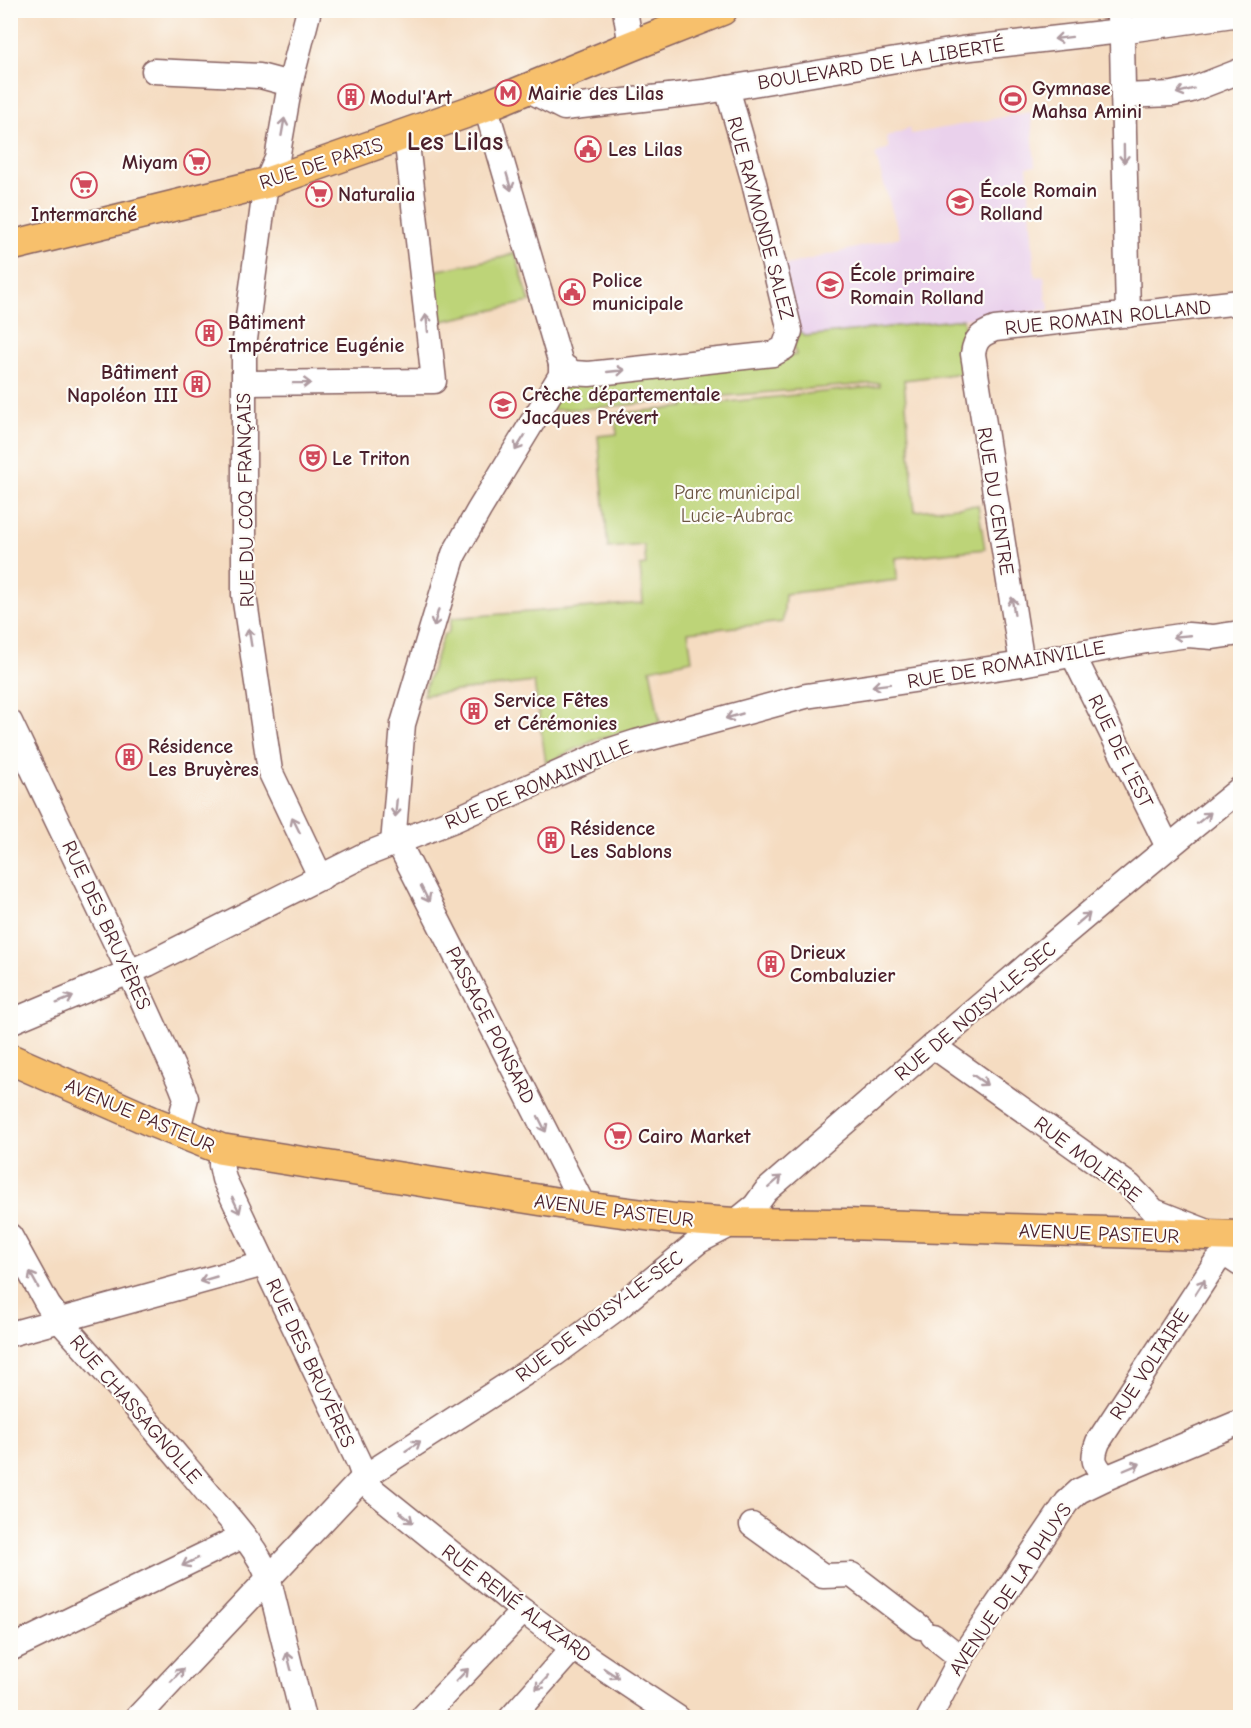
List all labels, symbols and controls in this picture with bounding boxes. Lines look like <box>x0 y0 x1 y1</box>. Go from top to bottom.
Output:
street label: BOULEVARD DE LA LIBERTÉ <box>756 33 1006 94</box>
one-way arrow <box>1053 33 1073 44</box>
place label: Gymnase Mahsa Amini <box>1032 77 1142 123</box>
metro station icon: Mairie des Lilas <box>493 78 523 108</box>
building icon: Modul'Art <box>336 82 366 112</box>
place label: Mairie des Lilas <box>528 82 663 105</box>
sports icon: Gymnase Mahsa Amini <box>998 84 1028 114</box>
one-way arrow <box>1176 85 1195 97</box>
place label: Modul'Art <box>370 86 452 109</box>
street label: RUE RAYMONDE SALEZ <box>722 114 799 322</box>
one-way arrow <box>277 118 288 138</box>
district label: Les Lilas <box>407 127 503 157</box>
street label: RUE DE PARIS <box>256 133 386 194</box>
public building icon: Les Lilas <box>573 134 603 164</box>
place label: Les Lilas <box>608 138 682 161</box>
one-way arrow <box>1118 144 1130 164</box>
supermarket icon: Miyam <box>182 147 212 177</box>
place label: Miyam <box>122 151 178 174</box>
supermarket icon: Intermarché <box>69 170 99 200</box>
one-way arrow <box>504 172 515 191</box>
place label: École Romain Rolland <box>980 178 1097 225</box>
supermarket icon: Naturalia <box>304 179 334 209</box>
place label: Naturalia <box>338 183 415 206</box>
school or university icon: École Romain Rolland <box>945 187 975 217</box>
place label: Intermarché <box>31 203 137 226</box>
place label: École primaire Romain Rolland <box>850 262 984 309</box>
place label: Police municipale <box>592 269 684 315</box>
school or university icon: École primaire Romain Rolland <box>815 270 845 300</box>
public building icon: Police municipale <box>557 277 587 307</box>
street label: RUE ROMAIN ROLLAND <box>1004 295 1212 340</box>
place label: Bâtiment Impératrice Eugénie <box>228 311 404 357</box>
one-way arrow <box>421 313 432 333</box>
building icon: Bâtiment Impératrice Eugénie <box>194 318 224 348</box>
place label: Bâtiment Napoléon III <box>67 361 178 407</box>
one-way arrow <box>606 365 626 376</box>
building icon: Bâtiment Napoléon III <box>182 369 212 399</box>
one-way arrow <box>292 377 312 389</box>
place label: Crèche départementale Jacques Prévert <box>522 383 721 429</box>
school or university icon: Crèche départementale Jacques Prévert <box>488 390 518 420</box>
street label: RUE DU COQ FRANÇAIS <box>232 393 259 607</box>
street label: RUE DU CENTRE <box>972 425 1019 577</box>
one-way arrow <box>513 434 525 451</box>
theatre icon: Le Triton <box>298 443 328 473</box>
place label: Le Triton <box>332 447 410 470</box>
park label: Parc municipal Lucie-Aubrac <box>674 481 800 527</box>
one-way arrow <box>1007 596 1018 616</box>
one-way arrow <box>430 608 441 627</box>
one-way arrow <box>245 628 256 648</box>
one-way arrow <box>1173 631 1193 642</box>
street label: RUE DE ROMAINVILLE <box>905 636 1107 693</box>
one-way arrow <box>872 679 891 690</box>
place label: Service Fêtes et Cérémonies <box>494 689 617 735</box>
street label: RUE DE L'EST <box>1083 691 1158 812</box>
building icon: Service Fêtes et Cérémonies <box>459 696 489 726</box>
one-way arrow <box>725 711 744 722</box>
place label: Résidence Les Bruyères <box>148 735 259 781</box>
street label: RUE DE ROMAINVILLE <box>441 735 635 834</box>
building icon: Résidence Les Bruyères <box>114 742 144 772</box>
one-way arrow <box>390 797 401 817</box>
one-way arrow <box>1196 812 1212 825</box>
one-way arrow <box>290 816 302 834</box>
place label: Résidence Les Sablons <box>570 817 672 863</box>
building icon: Résidence Les Sablons <box>536 825 566 855</box>
street label: RUE DES BRUYÈRES <box>57 837 156 1013</box>
one-way arrow <box>420 885 431 903</box>
one-way arrow <box>1075 912 1090 926</box>
street label: RUE DE NOISY-LE-SEC <box>890 937 1061 1086</box>
place label: Drieux Combaluzier <box>790 941 895 987</box>
street label: PASSAGE PONSARD <box>441 943 540 1108</box>
building icon: Drieux Combaluzier <box>756 949 786 979</box>
one-way arrow <box>55 993 73 1004</box>
street label: AVENUE PASTEUR <box>61 1074 218 1157</box>
one-way arrow <box>972 1074 988 1086</box>
street label: RUE MOLIÈRE <box>1030 1112 1146 1207</box>
one-way arrow <box>536 1115 548 1133</box>
supermarket icon: Cairo Market <box>603 1121 633 1151</box>
place label: Cairo Market <box>638 1125 751 1148</box>
one-way arrow <box>767 1175 782 1189</box>
street label: AVENUE PASTEUR <box>533 1189 695 1232</box>
one-way arrow <box>231 1195 243 1213</box>
street label: AVENUE PASTEUR <box>1018 1219 1180 1248</box>
street label: RUE DE NOISY-LE-SEC <box>511 1246 687 1387</box>
one-way arrow <box>28 1271 39 1289</box>
one-way arrow <box>199 1274 218 1285</box>
street label: RUE DES BRUYÈRES <box>261 1275 360 1451</box>
one-way arrow <box>1194 1279 1206 1296</box>
street label: RUE VOLTAIRE <box>1105 1304 1194 1424</box>
street label: RUE CHASSAGNOLLE <box>65 1331 206 1488</box>
one-way arrow <box>404 1440 421 1452</box>
one-way arrow <box>1123 1461 1141 1472</box>
street label: AVENUE DE LA DHUYS <box>944 1499 1077 1680</box>
one-way arrow <box>398 1510 413 1524</box>
street label: RUE RENÉ ALAZARD <box>437 1540 596 1667</box>
one-way arrow <box>182 1557 200 1568</box>
one-way arrow <box>282 1652 294 1671</box>
one-way arrow <box>170 1667 184 1682</box>
one-way arrow <box>455 1668 469 1683</box>
one-way arrow <box>602 1668 619 1680</box>
one-way arrow <box>535 1675 549 1690</box>

